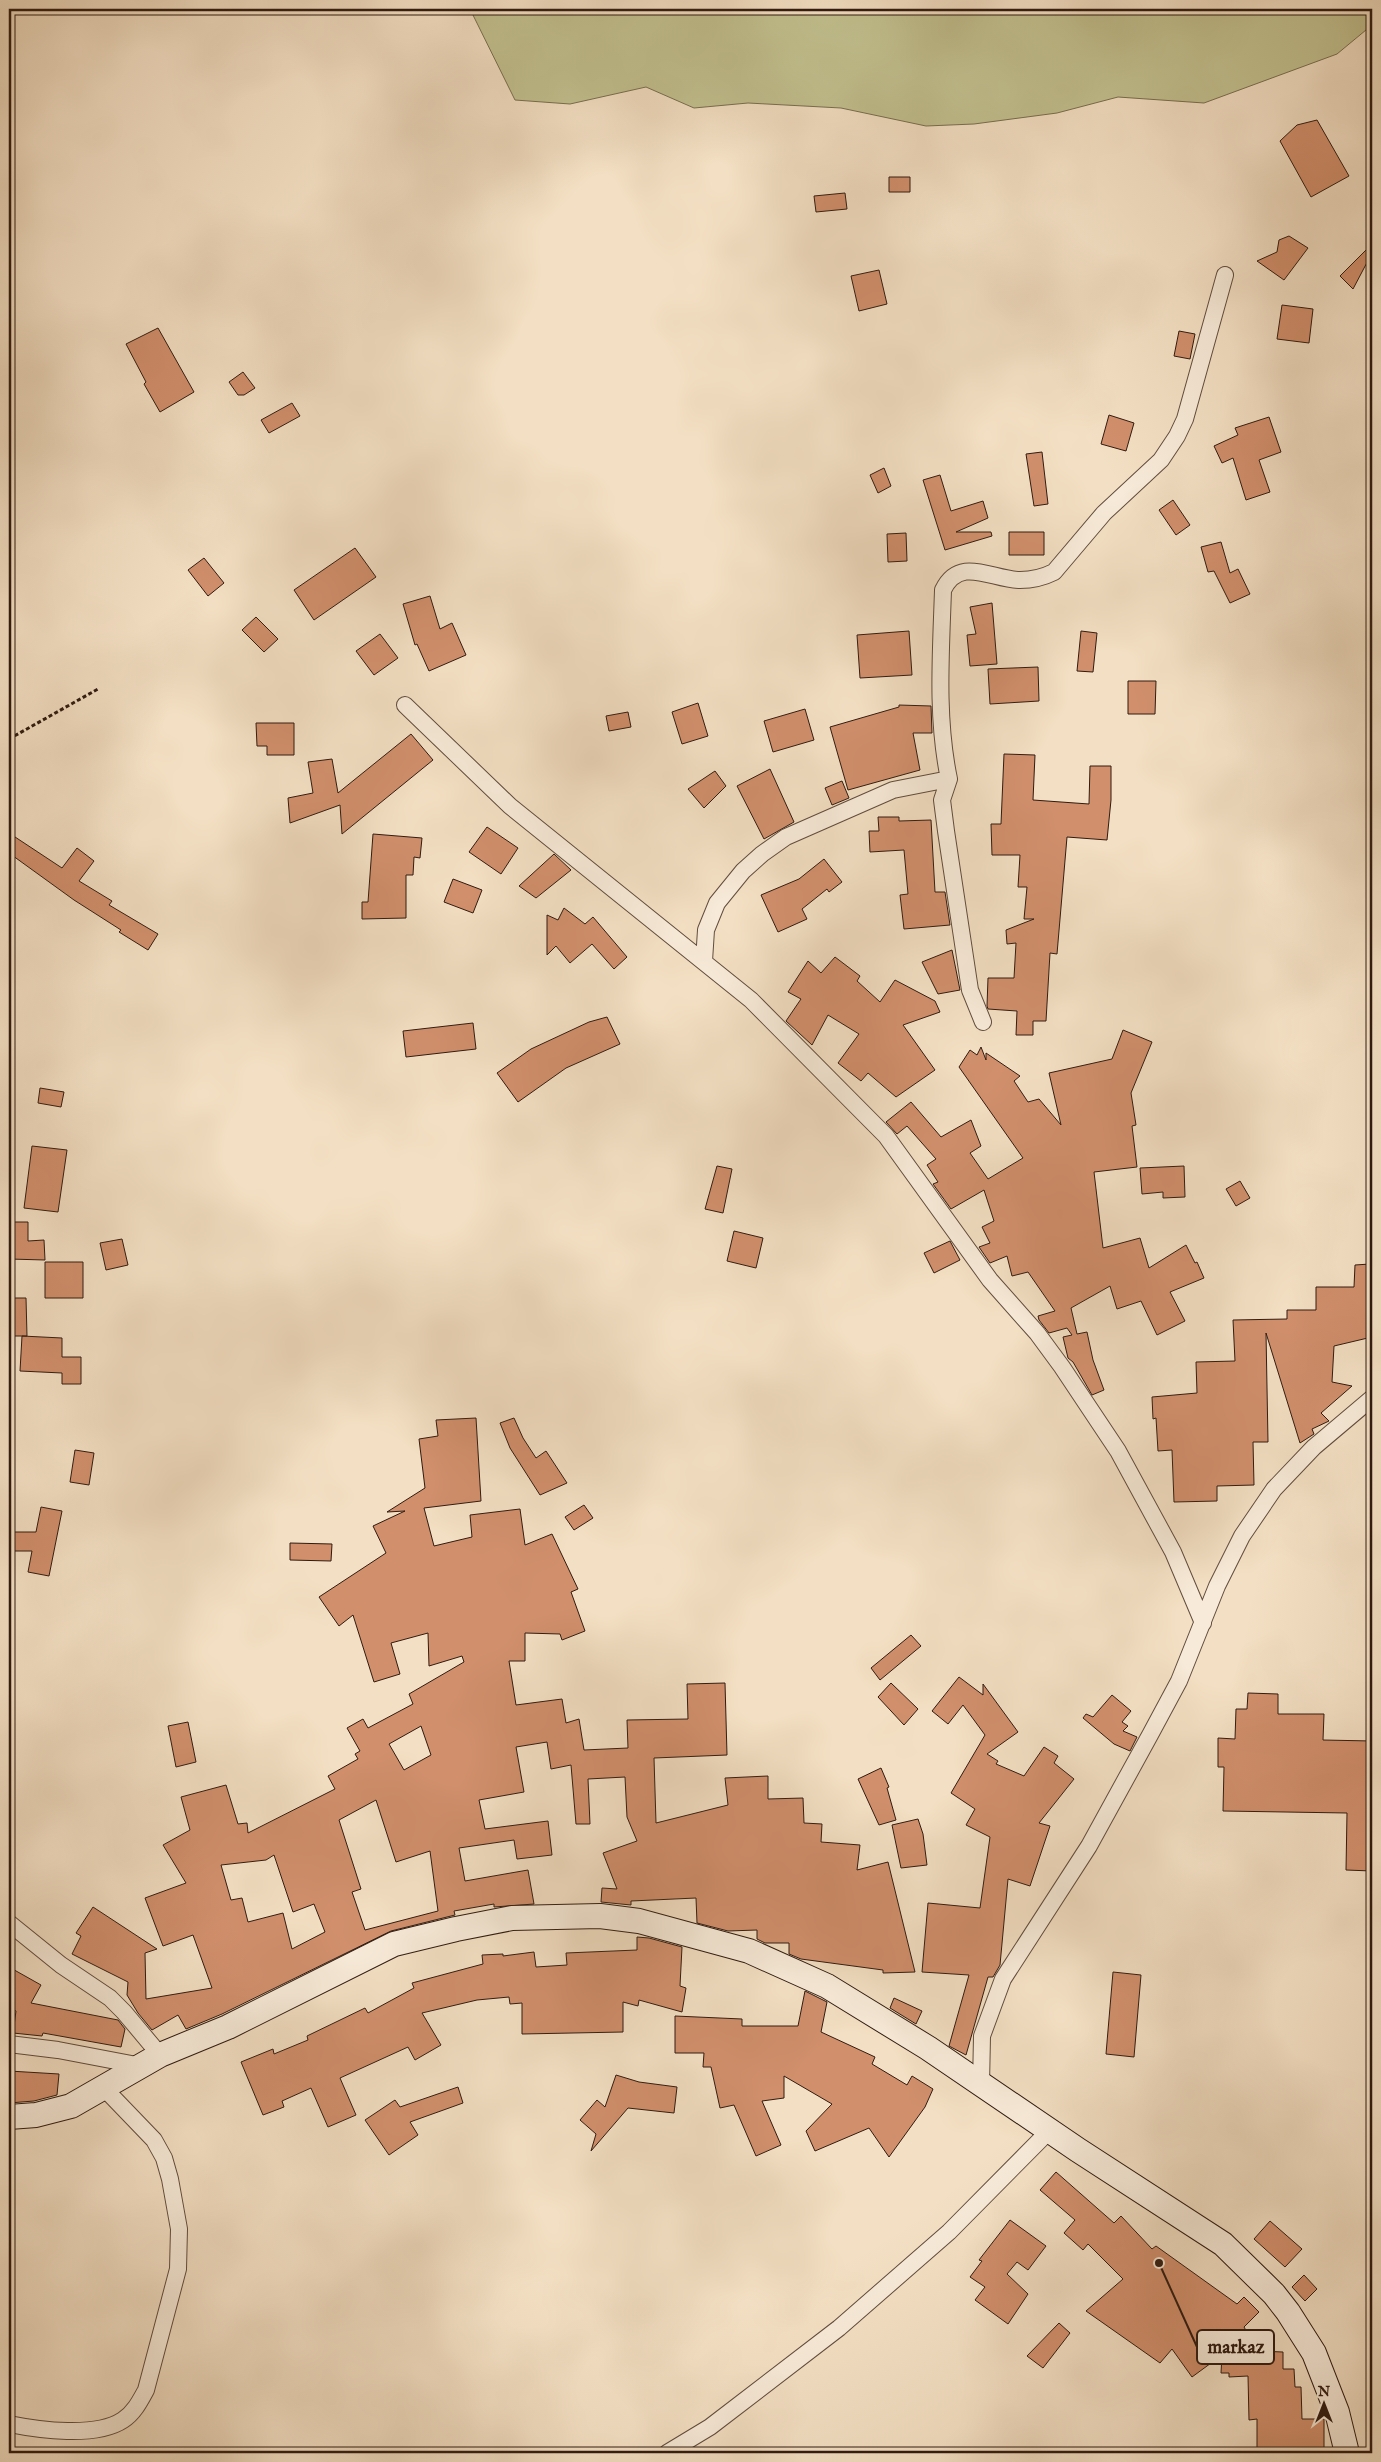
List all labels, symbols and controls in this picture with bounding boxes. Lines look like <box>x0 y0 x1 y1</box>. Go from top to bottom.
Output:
callout: markaz <box>1197 2330 1274 2364</box>
text: markaz <box>1208 2336 1265 2360</box>
north arrow <box>1298 2380 1348 2430</box>
text: N <box>1317 2383 1330 2401</box>

